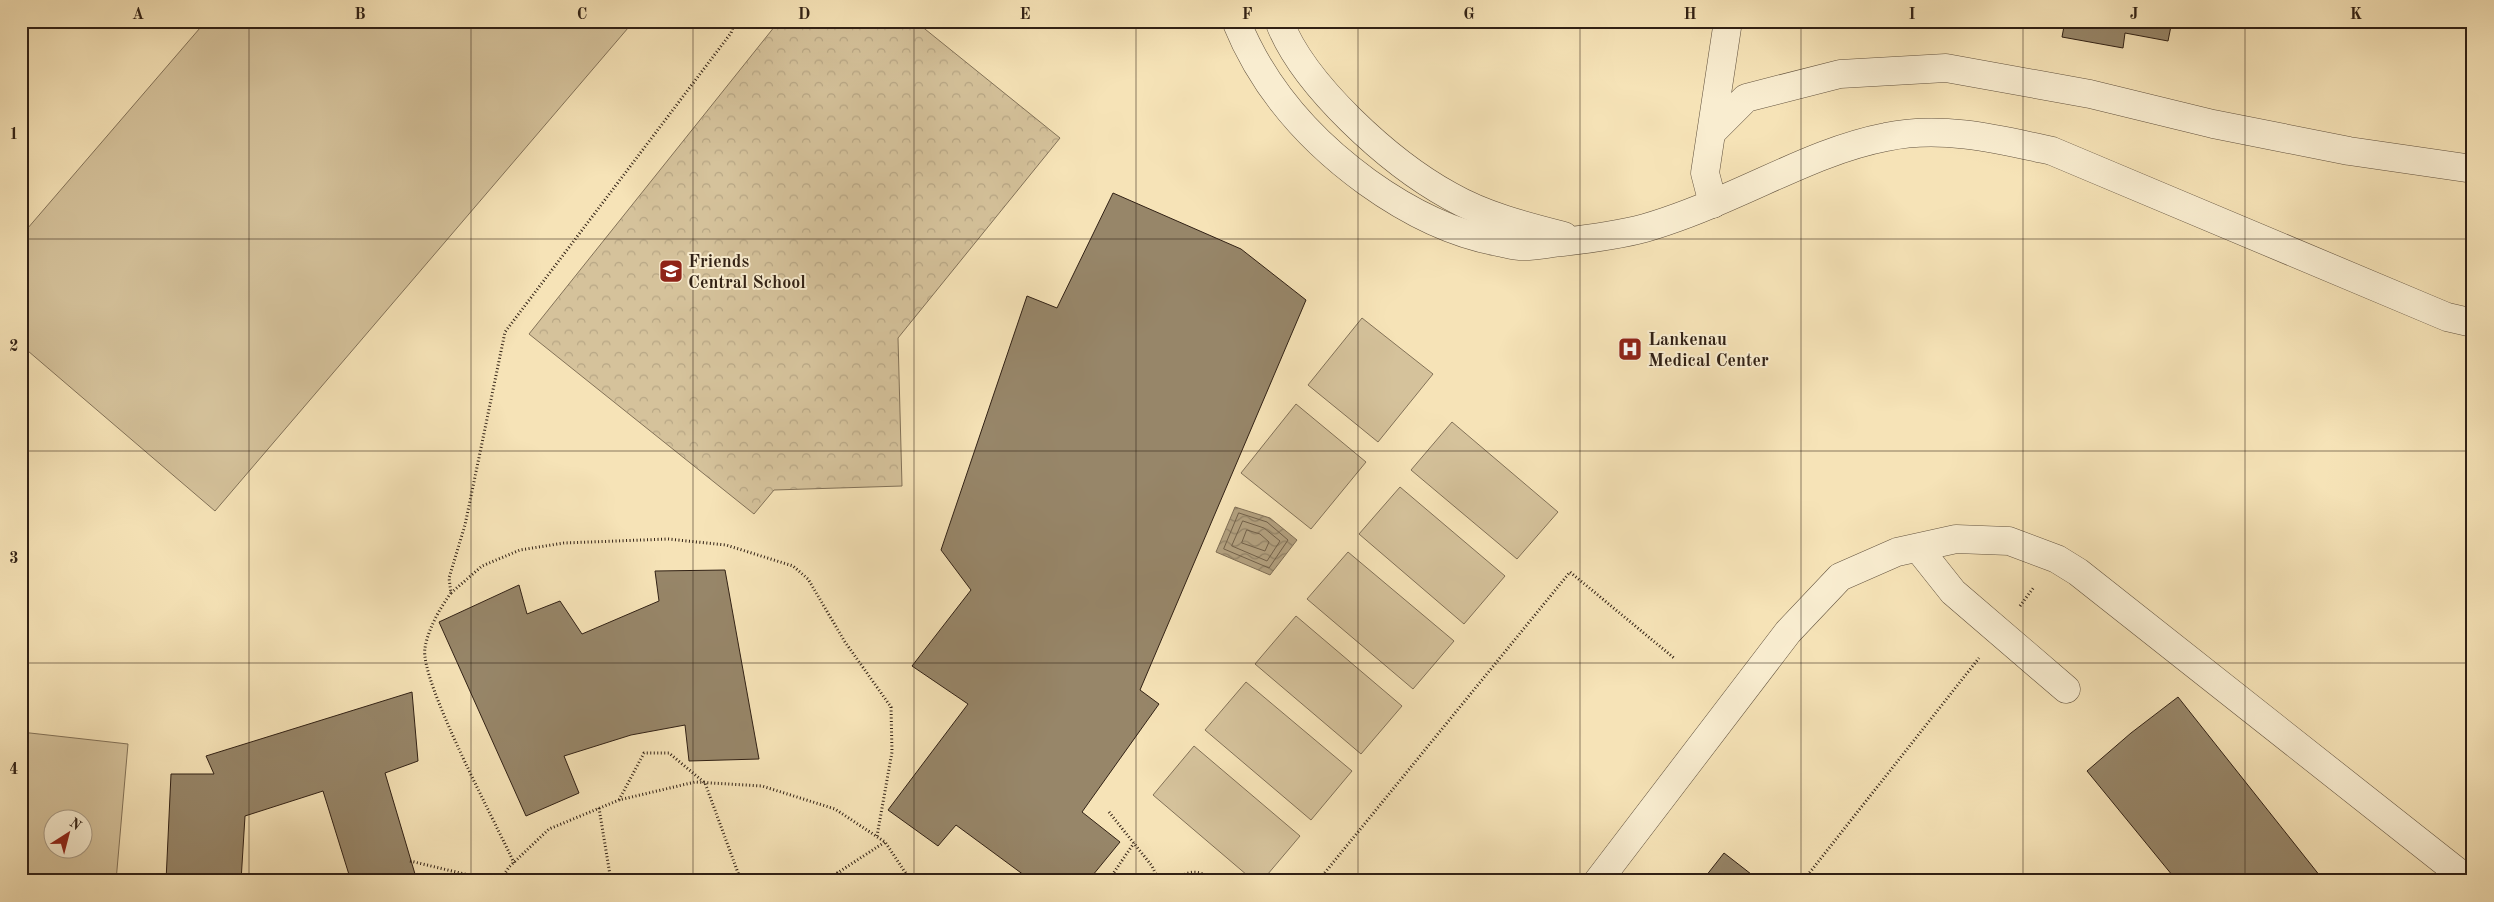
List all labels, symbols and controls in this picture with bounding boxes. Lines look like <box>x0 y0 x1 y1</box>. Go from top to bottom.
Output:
text: A <box>132 7 144 23</box>
text: B <box>354 7 366 23</box>
text: C <box>577 7 587 23</box>
text: D <box>798 7 810 23</box>
text: E <box>1019 7 1031 23</box>
text: F <box>1242 7 1253 23</box>
text: G <box>1463 7 1475 23</box>
text: H <box>1683 7 1697 23</box>
text: I <box>1908 7 1916 23</box>
text: J <box>2130 7 2139 23</box>
text: K <box>2350 7 2362 23</box>
text: 1 <box>9 127 19 143</box>
place label: Friends Central School <box>688 253 806 292</box>
school or university icon: Friends Central School <box>658 258 684 284</box>
place label: Lankenau Medical Center <box>1648 331 1769 370</box>
hospital icon: Lankenau Medical Center <box>1617 336 1643 362</box>
text: 2 <box>9 339 19 355</box>
text: 3 <box>9 551 19 567</box>
text: 4 <box>9 762 19 778</box>
north arrow <box>42 810 92 860</box>
text: N <box>67 815 84 833</box>

